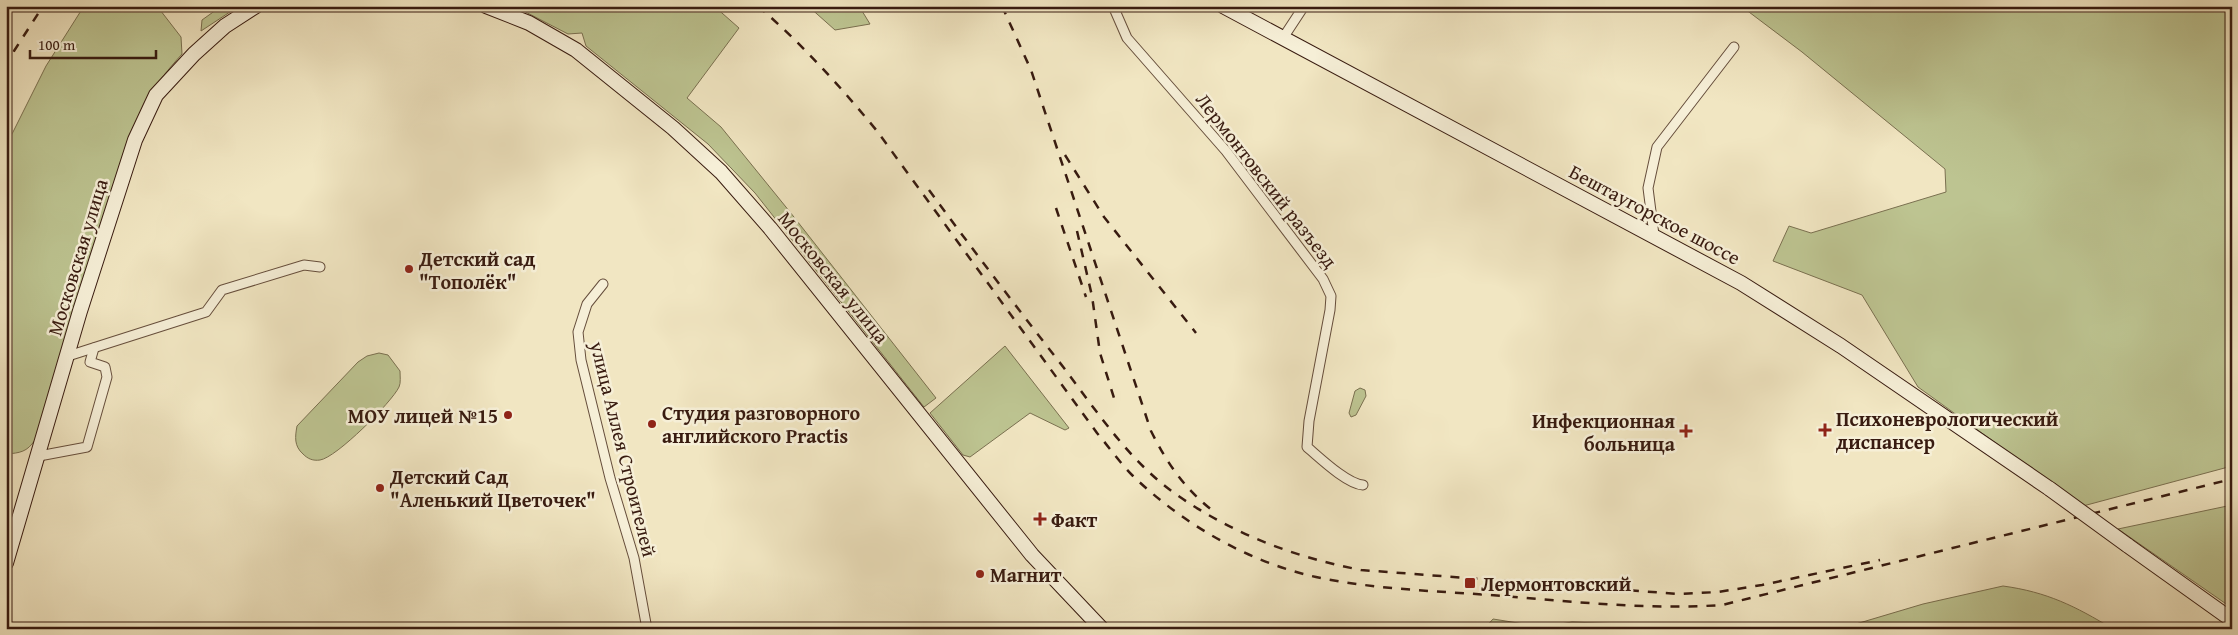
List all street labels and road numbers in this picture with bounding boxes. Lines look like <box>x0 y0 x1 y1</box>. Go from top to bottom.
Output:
street label: Лермонтовский разъезд <box>1189 86 1345 274</box>
street label: Бештаугорское шоссе <box>1564 156 1746 272</box>
street label: Московская улица <box>39 175 115 339</box>
street label: Московская улица <box>772 205 897 350</box>
street label: улица Аллея Строителей <box>583 337 665 560</box>

